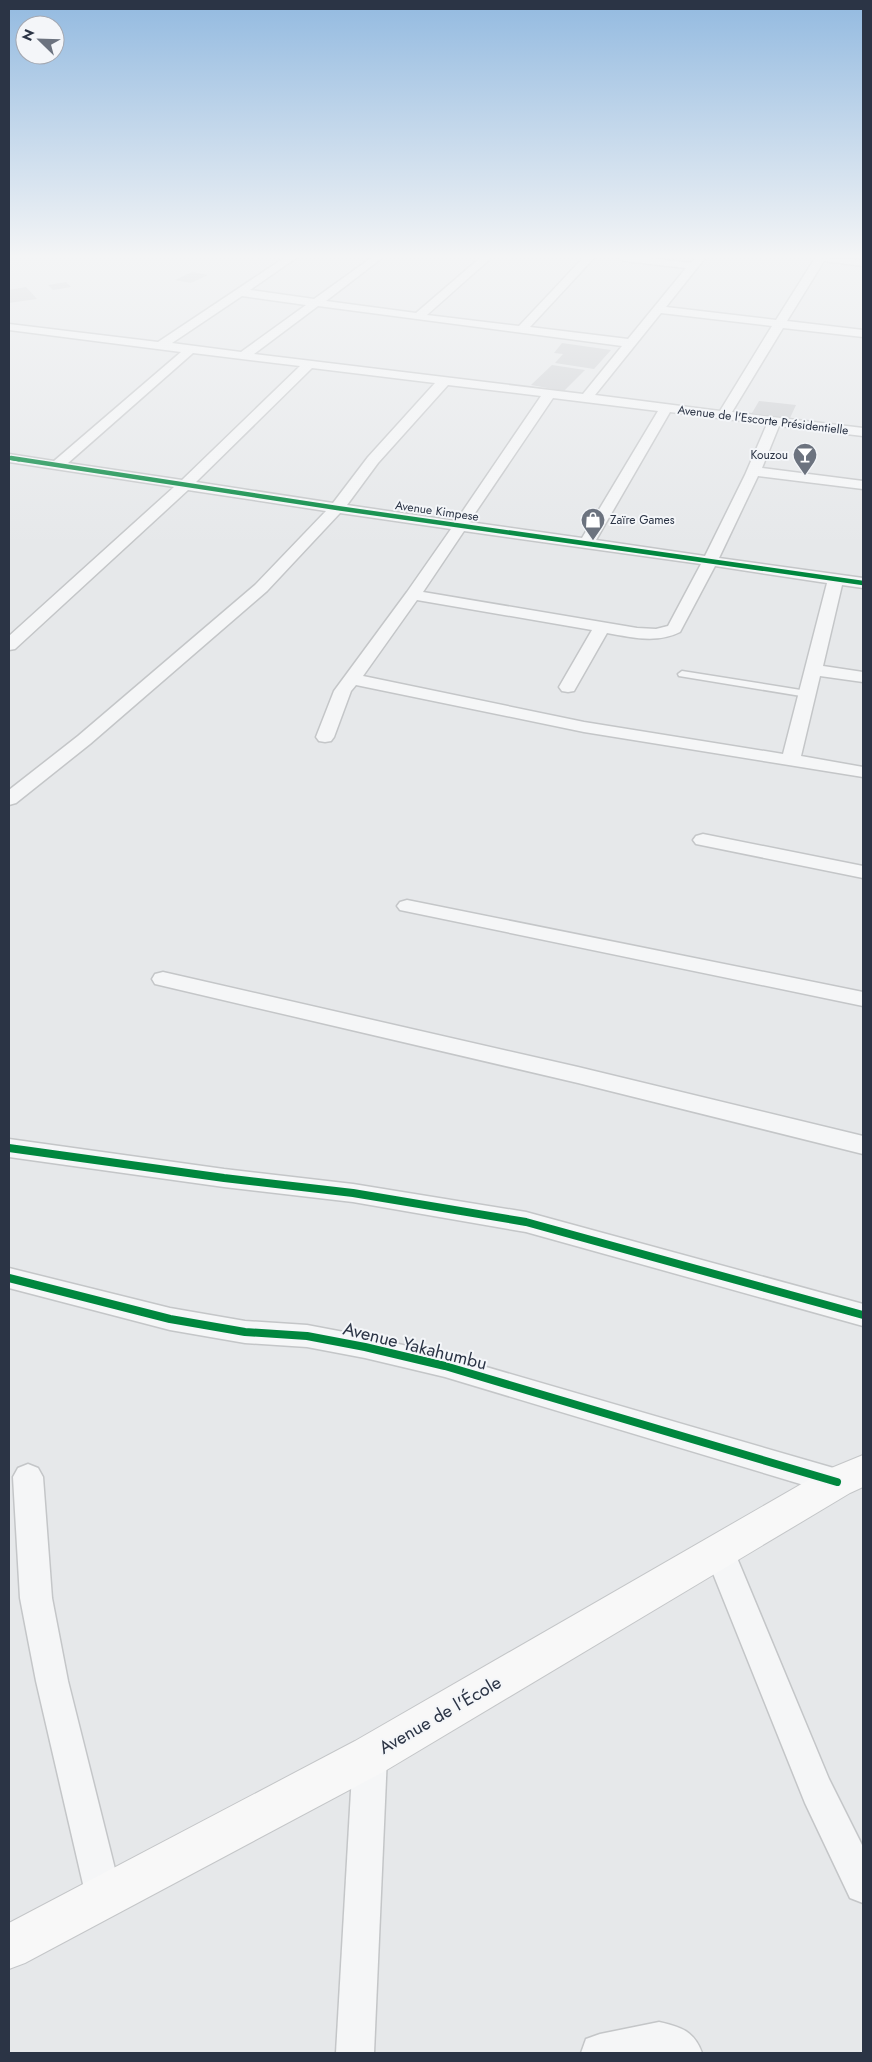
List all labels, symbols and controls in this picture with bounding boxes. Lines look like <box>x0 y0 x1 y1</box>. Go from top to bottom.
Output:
north arrow <box>15 15 65 65</box>
text: N <box>17 26 39 44</box>
street label: Avenue de l'Escorte Présidentielle <box>677 401 849 439</box>
bar icon: Kouzou <box>792 442 818 476</box>
place label: Kouzou <box>751 446 788 464</box>
street label: Avenue Kimpese <box>394 496 480 526</box>
shop icon: Zaïre Games <box>580 507 606 541</box>
place label: Zaïre Games <box>610 511 675 529</box>
street label: Avenue Yakahumbu <box>340 1316 490 1376</box>
street label: Avenue de l'École <box>374 1669 506 1761</box>

